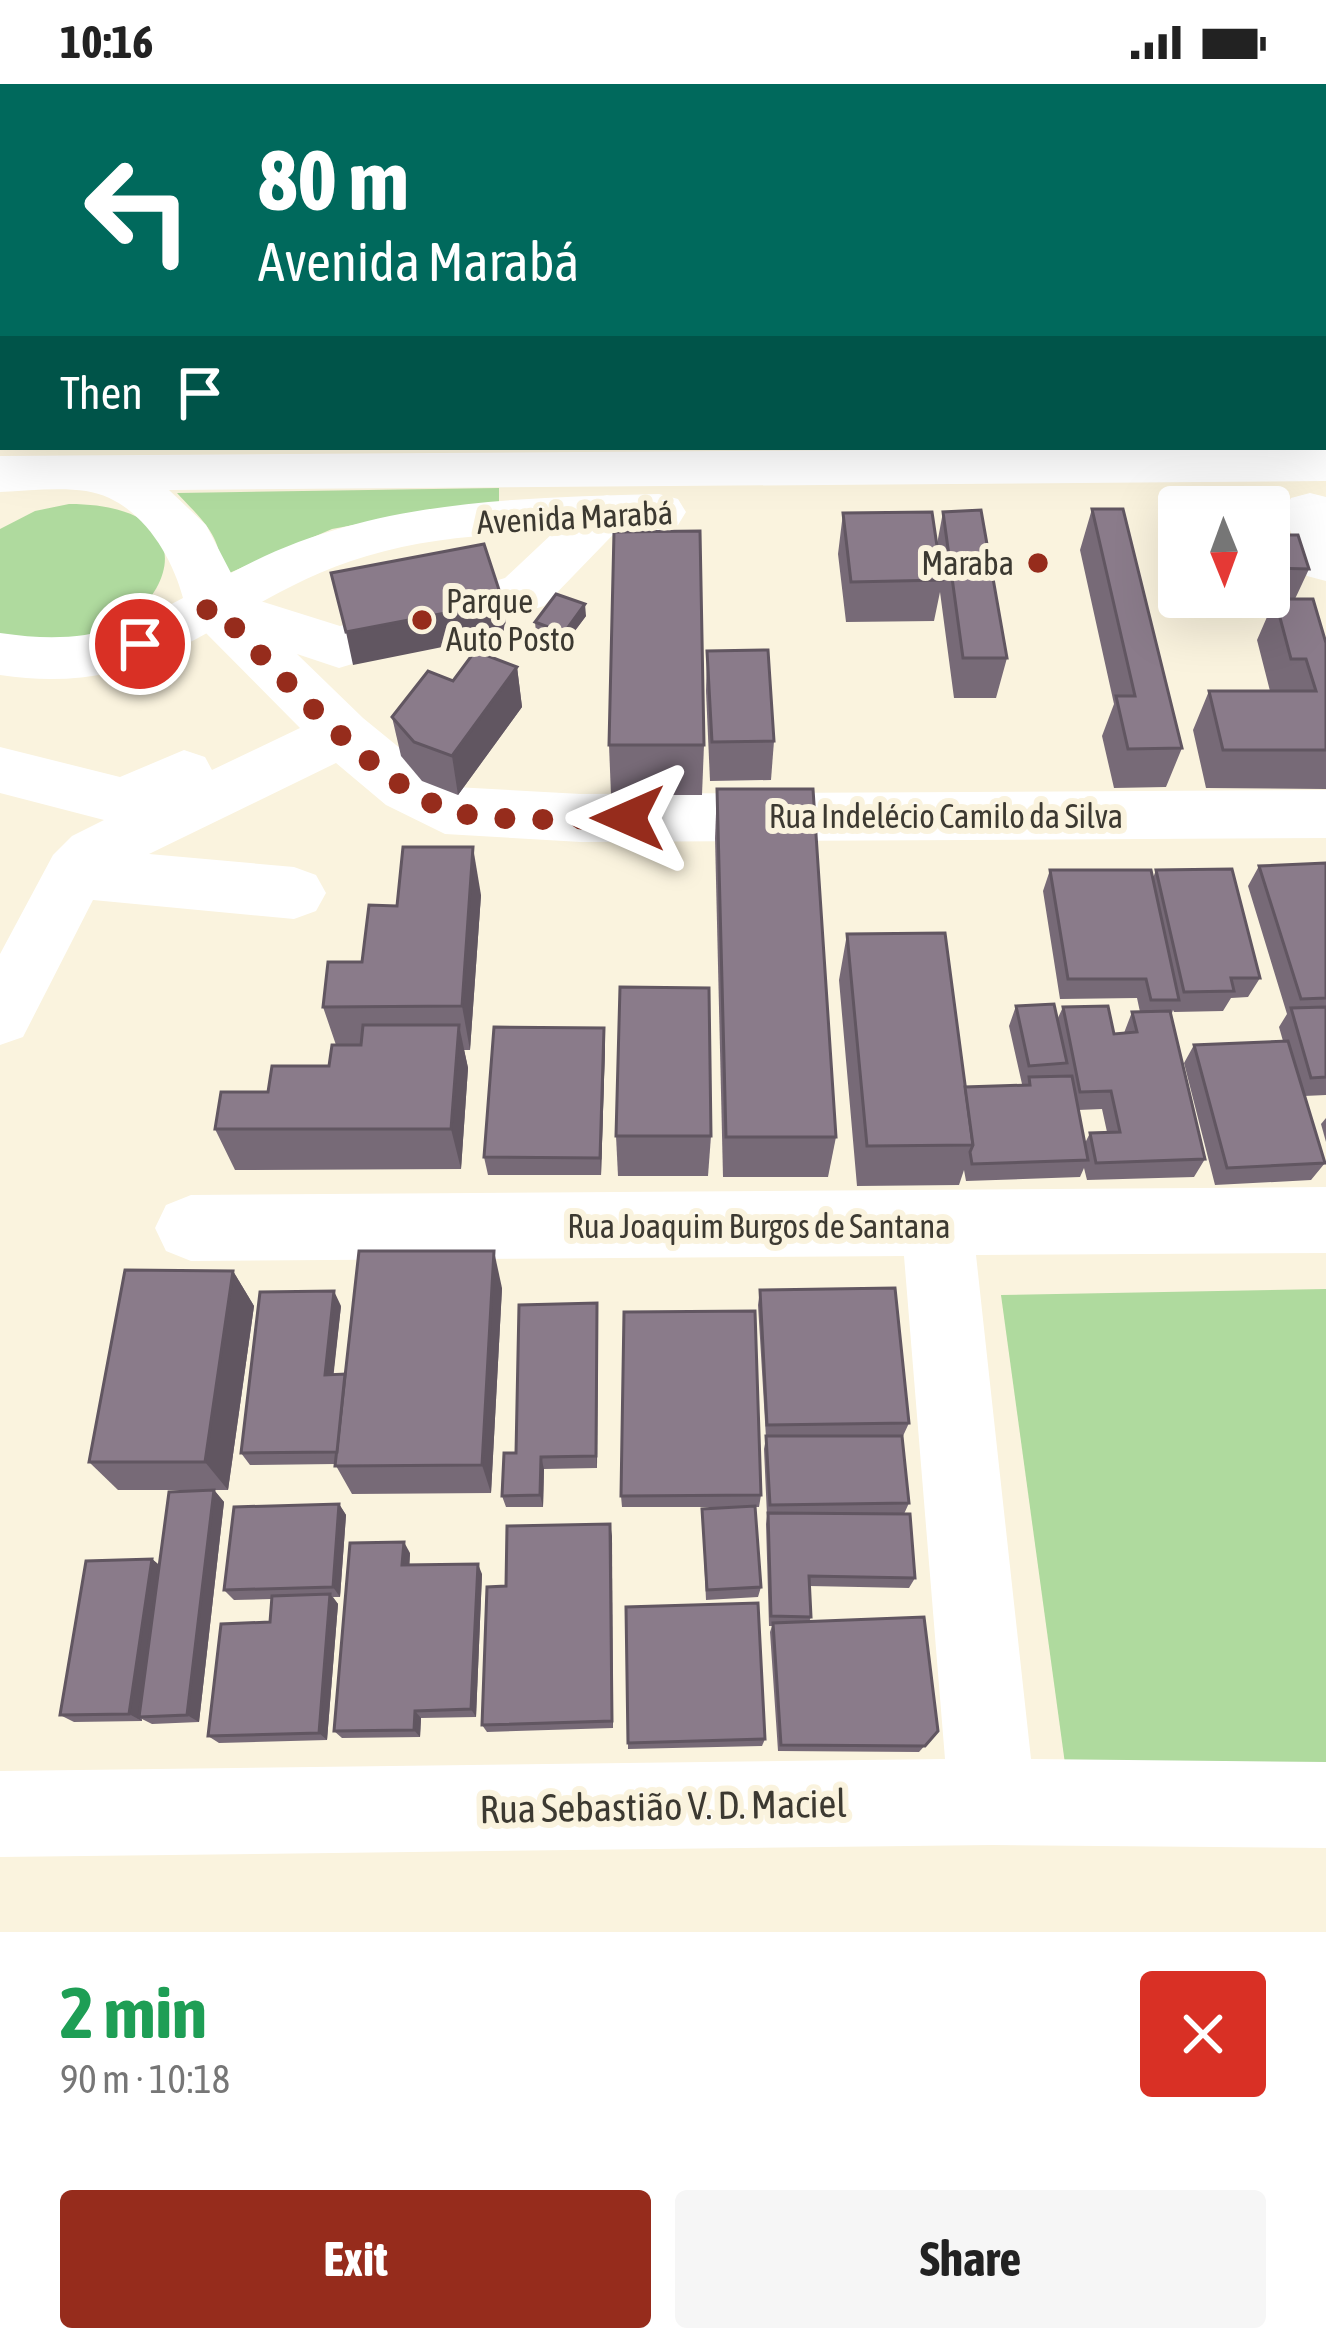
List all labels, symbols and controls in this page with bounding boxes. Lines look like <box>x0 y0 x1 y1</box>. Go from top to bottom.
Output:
text: 10:16 <box>60 16 154 68</box>
icon: left <box>60 132 216 288</box>
text: 80 m <box>258 132 409 228</box>
text: Avenida Marabá <box>258 231 579 292</box>
icon: arrive <box>167 360 233 426</box>
text: Then <box>60 367 143 419</box>
north arrow <box>1158 486 1290 618</box>
map controls <box>1158 486 1290 618</box>
street label: Avenida Marabá <box>476 493 674 541</box>
place label: Maraba <box>921 544 1014 582</box>
marker: Maraba <box>1025 550 1051 576</box>
place label: Parque Auto Posto <box>446 582 575 658</box>
pin <box>89 593 191 695</box>
marker: Parque Auto Posto <box>409 607 435 633</box>
icon: arrive <box>107 611 173 677</box>
position arrow <box>565 755 691 881</box>
street label: Rua Indelécio Camilo da Silva <box>769 797 1123 835</box>
street label: Rua Joaquim Burgos de Santana <box>567 1207 951 1245</box>
street label: Rua Sebastião V. D. Maciel <box>479 1781 847 1831</box>
text: 2 min <box>60 1971 207 2053</box>
button: close <box>1140 1971 1266 2097</box>
text: 90 m · 10:18 <box>60 2057 230 2101</box>
button: Exit <box>60 2190 651 2328</box>
button: Share <box>675 2190 1266 2328</box>

